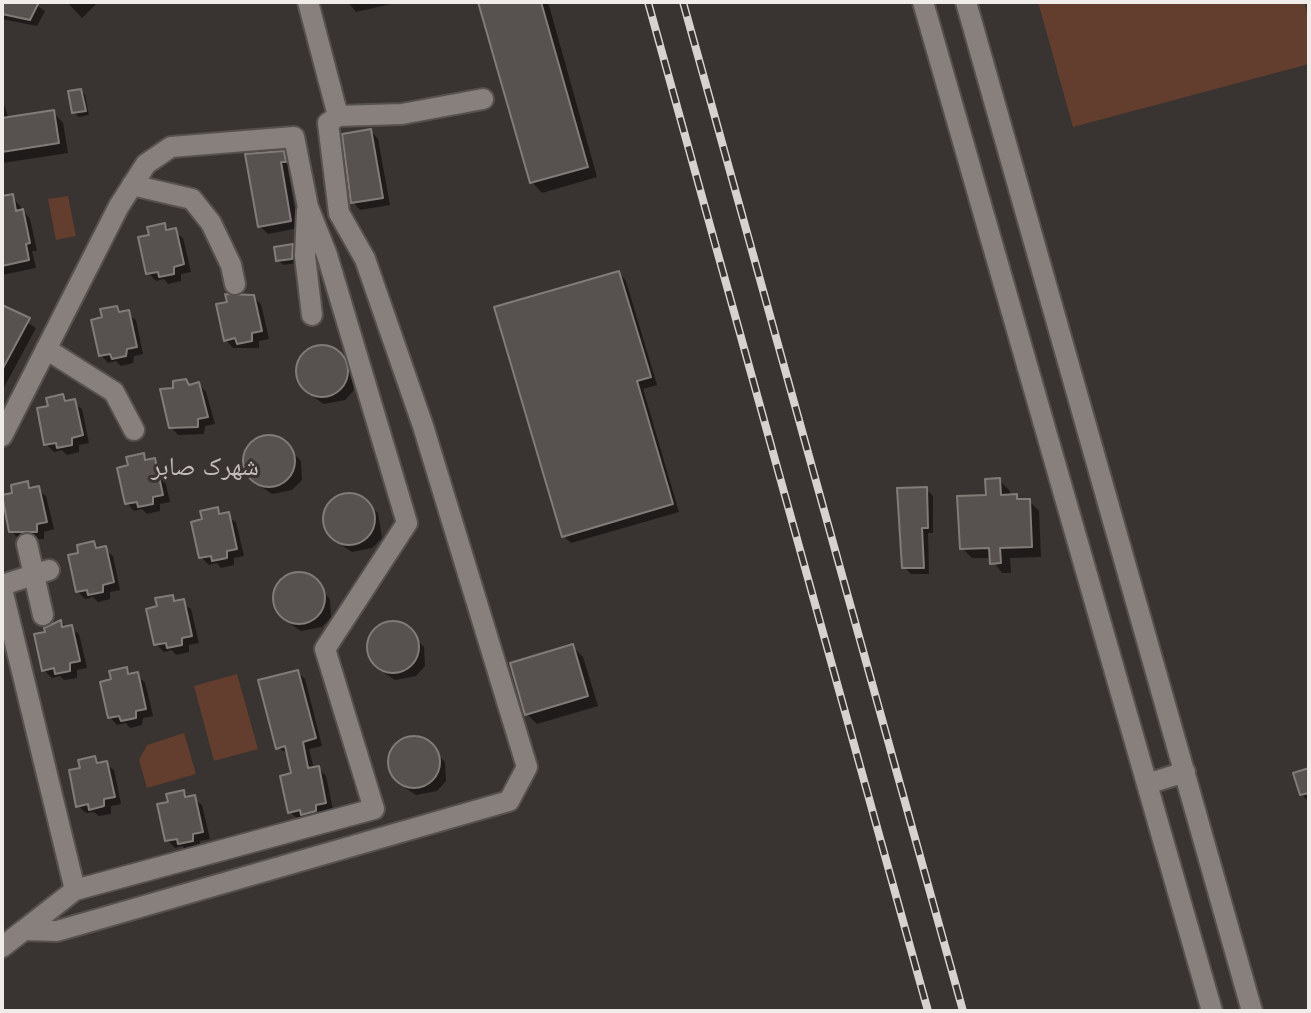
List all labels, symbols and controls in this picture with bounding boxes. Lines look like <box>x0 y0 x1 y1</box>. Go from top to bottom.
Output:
district label: شهرک صابر <box>151 451 259 483</box>

